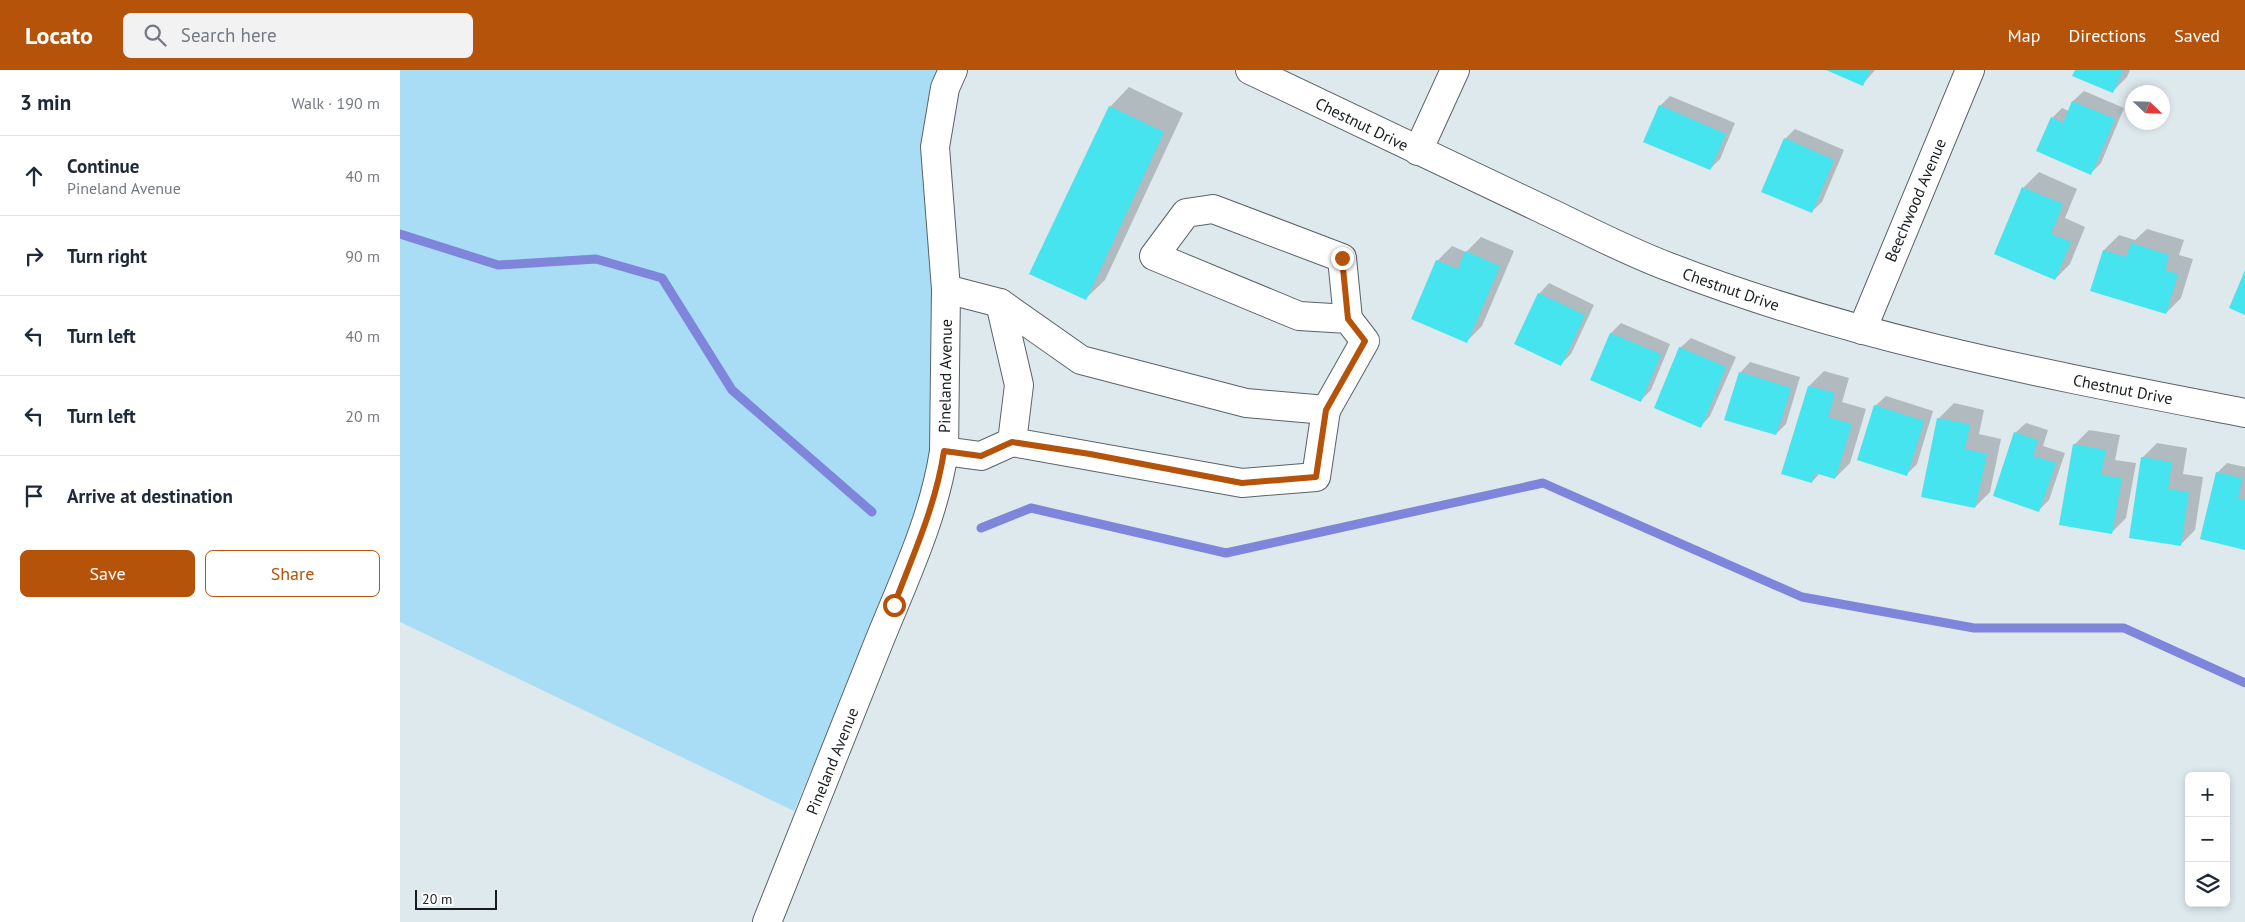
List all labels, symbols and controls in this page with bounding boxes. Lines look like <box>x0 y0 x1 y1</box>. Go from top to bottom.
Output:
search box <box>123 13 473 58</box>
text: Locato <box>25 20 93 51</box>
icon: search <box>141 21 169 49</box>
text: Search here <box>181 23 277 47</box>
text: Map <box>2008 24 2040 47</box>
text: Directions <box>2068 24 2146 47</box>
text: Saved <box>2174 24 2220 47</box>
north arrow <box>2125 85 2170 130</box>
text: 3 min <box>20 89 71 116</box>
text: Walk · 190 m <box>291 93 380 113</box>
street label: Chestnut Drive <box>1312 93 1412 155</box>
street label: Beechwood Avenue <box>1880 135 1950 265</box>
text: Continue <box>67 154 139 178</box>
icon: ahead <box>20 162 48 190</box>
text: 40 m <box>345 166 380 186</box>
text: Pineland Avenue <box>67 178 181 198</box>
icon: right <box>20 242 48 270</box>
text: Turn right <box>67 244 147 268</box>
text: 90 m <box>345 246 380 266</box>
route end <box>1331 247 1354 270</box>
street label: Chestnut Drive <box>1680 263 1782 315</box>
street label: Pineland Avenue <box>934 319 956 433</box>
icon: left <box>20 322 48 350</box>
text: Turn left <box>67 324 136 348</box>
text: 40 m <box>345 326 380 346</box>
street label: Chestnut Drive <box>2071 370 2175 408</box>
icon: left <box>20 402 48 430</box>
text: Turn left <box>67 404 136 428</box>
text: 20 m <box>345 406 380 426</box>
icon: arrive <box>20 482 48 510</box>
text: Arrive at destination <box>67 484 233 508</box>
button: Save <box>20 550 195 597</box>
button: Share <box>205 550 380 597</box>
route start <box>883 594 906 617</box>
street label: Pineland Avenue <box>801 704 863 818</box>
map controls <box>2185 772 2230 907</box>
button: + <box>2185 772 2230 817</box>
button: − <box>2185 817 2230 862</box>
button: layers <box>2185 862 2230 907</box>
scale bar <box>415 887 498 910</box>
text: 20 m <box>422 890 452 908</box>

